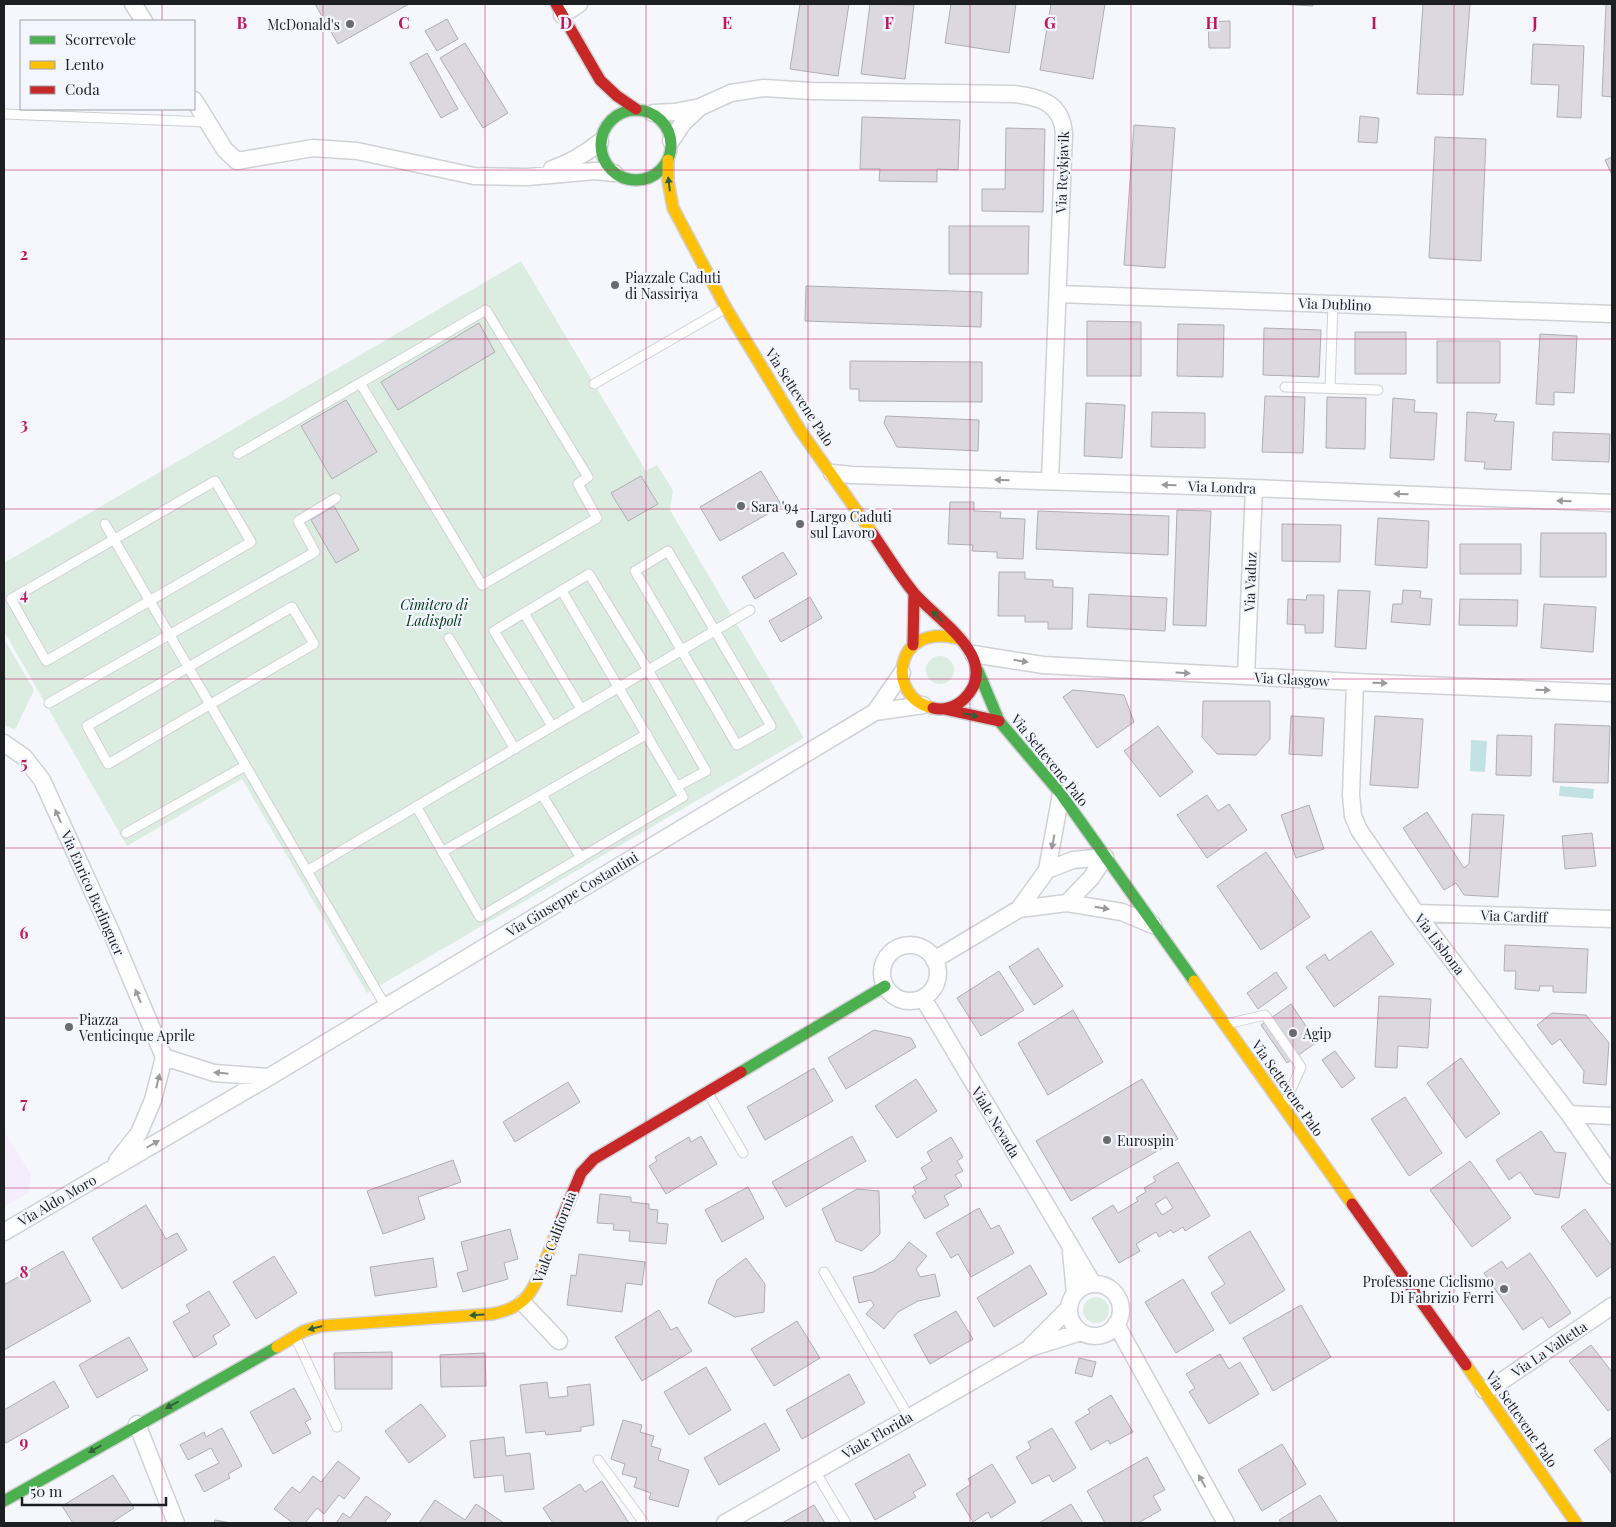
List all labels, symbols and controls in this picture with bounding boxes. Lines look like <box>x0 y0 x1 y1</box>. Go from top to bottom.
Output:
text: B <box>237 12 248 33</box>
text: C <box>398 12 410 33</box>
text: D <box>560 12 572 33</box>
text: E <box>722 12 732 33</box>
text: F <box>884 12 894 33</box>
text: G <box>1044 12 1056 33</box>
text: H <box>1206 12 1219 33</box>
text: I <box>1371 12 1377 33</box>
text: J <box>1531 12 1538 33</box>
place label: McDonald's <box>267 15 340 34</box>
marker: McDonald's <box>344 18 356 30</box>
legend <box>20 20 195 110</box>
text: Scorrevole <box>65 29 136 49</box>
text: Lento <box>65 54 104 74</box>
text: Coda <box>65 79 100 99</box>
street label: Via Reykjavik <box>1051 130 1073 215</box>
one-way arrow <box>665 176 673 192</box>
text: 2 <box>20 243 28 264</box>
place label: Piazzale Caduti di Nassiriya <box>625 268 721 303</box>
marker: Piazzale Caduti di Nassiriya <box>609 279 621 291</box>
street label: Via Dublino <box>1297 293 1372 315</box>
street label: Via Settevene Palo <box>761 344 839 450</box>
text: 3 <box>20 413 28 434</box>
one-way arrow <box>993 475 1009 483</box>
street label: Via Londra <box>1186 476 1257 498</box>
one-way arrow <box>1161 481 1177 489</box>
one-way arrow <box>1393 490 1409 498</box>
one-way arrow <box>1555 496 1571 504</box>
place label: Sara '94 <box>751 497 798 516</box>
marker: Sara '94 <box>735 500 747 512</box>
place label: Largo Caduti sul Lavoro <box>810 507 892 542</box>
marker: Largo Caduti sul Lavoro <box>794 518 806 530</box>
street label: Via Vaduz <box>1239 551 1261 613</box>
text: 4 <box>20 583 28 604</box>
park label: Cimitero di Ladispoli <box>400 595 469 630</box>
one-way arrow <box>931 610 943 622</box>
one-way arrow <box>1014 658 1030 666</box>
street label: Via Glasgow <box>1253 667 1330 690</box>
one-way arrow <box>1175 669 1191 677</box>
one-way arrow <box>1373 679 1389 687</box>
one-way arrow <box>1535 686 1551 694</box>
street label: Via Settevene Palo <box>1006 709 1093 810</box>
one-way arrow <box>964 711 979 719</box>
text: 5 <box>20 752 28 773</box>
one-way arrow <box>54 809 62 823</box>
street label: Via Enrico Berlinguer <box>56 827 129 959</box>
one-way arrow <box>1049 835 1057 850</box>
street label: Via Giuseppe Costantini <box>502 847 641 941</box>
one-way arrow <box>1095 905 1111 913</box>
street label: Via Cardiff <box>1479 905 1550 927</box>
street label: Via Lisbona <box>1410 909 1469 979</box>
text: 6 <box>20 922 29 943</box>
one-way arrow <box>134 989 142 1003</box>
place label: Piazza Venticinque Aprile <box>78 1010 195 1045</box>
marker: Piazza Venticinque Aprile <box>63 1021 75 1033</box>
place label: Agip <box>1302 1024 1331 1043</box>
marker: Agip <box>1287 1027 1299 1039</box>
street label: Via Settevene Palo <box>1247 1035 1328 1140</box>
one-way arrow <box>213 1069 229 1077</box>
one-way arrow <box>154 1073 162 1088</box>
street label: Viale Nevada <box>967 1082 1025 1161</box>
text: 7 <box>20 1092 28 1113</box>
place label: Eurospin <box>1117 1131 1175 1150</box>
marker: Eurospin <box>1101 1134 1113 1146</box>
one-way arrow <box>147 1140 160 1149</box>
street label: Via Aldo Moro <box>13 1170 100 1231</box>
street label: Viale California <box>528 1189 580 1286</box>
text: 8 <box>20 1261 29 1282</box>
place label: Professione Ciclismo Di Fabrizio Ferri <box>1362 1272 1494 1307</box>
marker: Professione Ciclismo Di Fabrizio Ferri <box>1498 1283 1510 1295</box>
one-way arrow <box>469 1312 485 1320</box>
street label: Via La Valletta <box>1507 1317 1590 1382</box>
one-way arrow <box>308 1324 323 1332</box>
street label: Via Settevene Palo <box>1481 1366 1562 1471</box>
one-way arrow <box>166 1400 179 1409</box>
street label: Viale Florida <box>837 1407 916 1463</box>
text: 9 <box>20 1431 29 1452</box>
one-way arrow <box>88 1444 102 1453</box>
scale bar <box>22 1474 166 1506</box>
one-way arrow <box>1198 1474 1207 1487</box>
text: 50 m <box>30 1481 63 1501</box>

